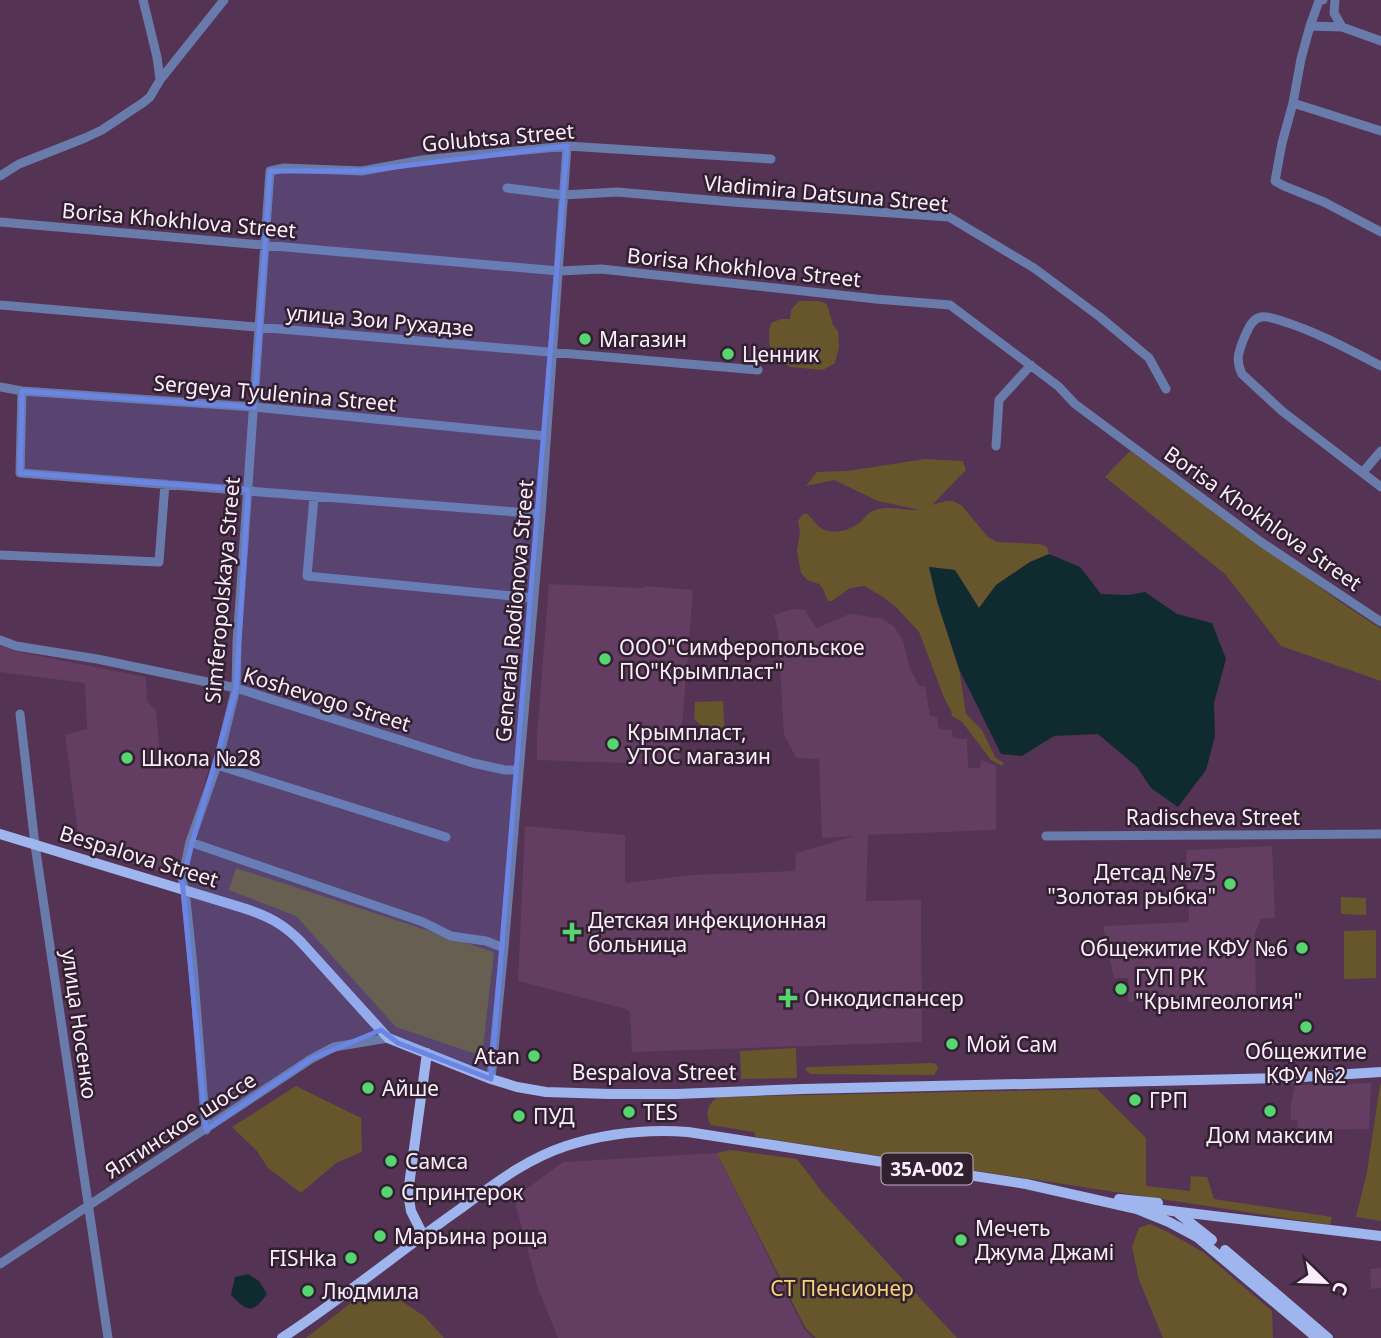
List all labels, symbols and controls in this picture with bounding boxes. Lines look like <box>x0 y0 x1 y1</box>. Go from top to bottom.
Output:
street label: Golubtsa Street <box>421 116 576 158</box>
street label: Vladimira Datsuna Street <box>703 168 950 218</box>
street label: Borisa Khokhlova Street <box>61 196 298 244</box>
street label: Borisa Khokhlova Street <box>626 241 863 293</box>
street label: улица Зои Рухадзе <box>285 298 475 342</box>
place label: Магазин <box>599 325 687 353</box>
marker: Магазин <box>577 331 593 347</box>
place label: Ценник <box>742 340 819 368</box>
marker: Ценник <box>720 346 736 362</box>
street label: Sergeya Tyulenina Street <box>152 368 398 418</box>
street label: Borisa Khokhlova Street <box>1159 439 1368 597</box>
street label: Simferopolskaya Street <box>198 475 246 704</box>
street label: Generala Rodionova Street <box>489 478 539 743</box>
place label: ООО"Симферопольское ПО"Крымпласт" <box>619 633 865 685</box>
marker: ООО"Симферопольское ПО"Крымпласт" <box>597 651 613 667</box>
street label: Koshevogo Street <box>240 660 414 738</box>
place label: Крымпласт, УТОС магазин <box>627 718 771 770</box>
marker: Крымпласт, УТОС магазин <box>605 736 621 752</box>
place label: Школа №28 <box>141 744 261 772</box>
marker: Школа №28 <box>119 750 135 766</box>
street label: Radischeva Street <box>1126 803 1301 831</box>
street label: Bespalova Street <box>56 819 222 894</box>
place label: Детсад №75 "Золотая рыбка" <box>1047 858 1216 910</box>
marker: Детсад №75 "Золотая рыбка" <box>1222 876 1238 892</box>
place label: Детская инфекционная больница <box>588 906 827 958</box>
marker: Детская инфекционная больница <box>562 922 582 942</box>
place label: Общежитие КФУ №6 <box>1080 934 1288 962</box>
marker: Общежитие КФУ №6 <box>1294 940 1310 956</box>
street label: улица Носенко <box>56 947 104 1101</box>
place label: ГУП РК "Крымгеология" <box>1135 963 1302 1015</box>
marker: ГУП РК "Крымгеология" <box>1113 981 1129 997</box>
place label: Онкодиспансер <box>804 984 964 1012</box>
marker: Онкодиспансер <box>778 988 798 1008</box>
marker: Общежитие КФУ №2 <box>1298 1019 1314 1035</box>
place label: Мой Сам <box>966 1030 1057 1058</box>
marker: Мой Сам <box>944 1036 960 1052</box>
place label: Общежитие КФУ №2 <box>1245 1037 1367 1089</box>
place label: Atan <box>474 1042 520 1070</box>
marker: Atan <box>526 1048 542 1064</box>
street label: Bespalova Street <box>572 1058 737 1086</box>
street label: Ялтинское шоссе <box>99 1066 261 1184</box>
place label: Айше <box>382 1074 439 1102</box>
marker: Айше <box>360 1080 376 1096</box>
place label: ГРП <box>1149 1086 1188 1114</box>
marker: ГРП <box>1127 1092 1143 1108</box>
place label: TES <box>643 1098 678 1126</box>
place label: ПУД <box>533 1102 575 1130</box>
marker: Дом максим <box>1262 1103 1278 1119</box>
marker: TES <box>621 1104 637 1120</box>
marker: ПУД <box>511 1108 527 1124</box>
place label: Дом максим <box>1206 1121 1334 1149</box>
place label: Самса <box>405 1147 468 1175</box>
marker: Самса <box>383 1153 399 1169</box>
road number: 35А-002 <box>881 1154 972 1184</box>
place label: Спринтерок <box>401 1178 523 1206</box>
marker: Спринтерок <box>379 1184 395 1200</box>
place label: Мечеть Джума Джамі <box>975 1214 1114 1266</box>
place label: Марьина роща <box>394 1222 548 1250</box>
marker: Марьина роща <box>372 1228 388 1244</box>
marker: Мечеть Джума Джамі <box>953 1232 969 1248</box>
place label: FISHka <box>269 1244 337 1272</box>
north arrow <box>1290 1247 1360 1317</box>
marker: FISHka <box>343 1250 359 1266</box>
park label: СТ Пенсионер <box>770 1274 914 1302</box>
place label: Людмила <box>322 1277 419 1305</box>
text: С <box>1326 1278 1355 1299</box>
marker: Людмила <box>300 1283 316 1299</box>

